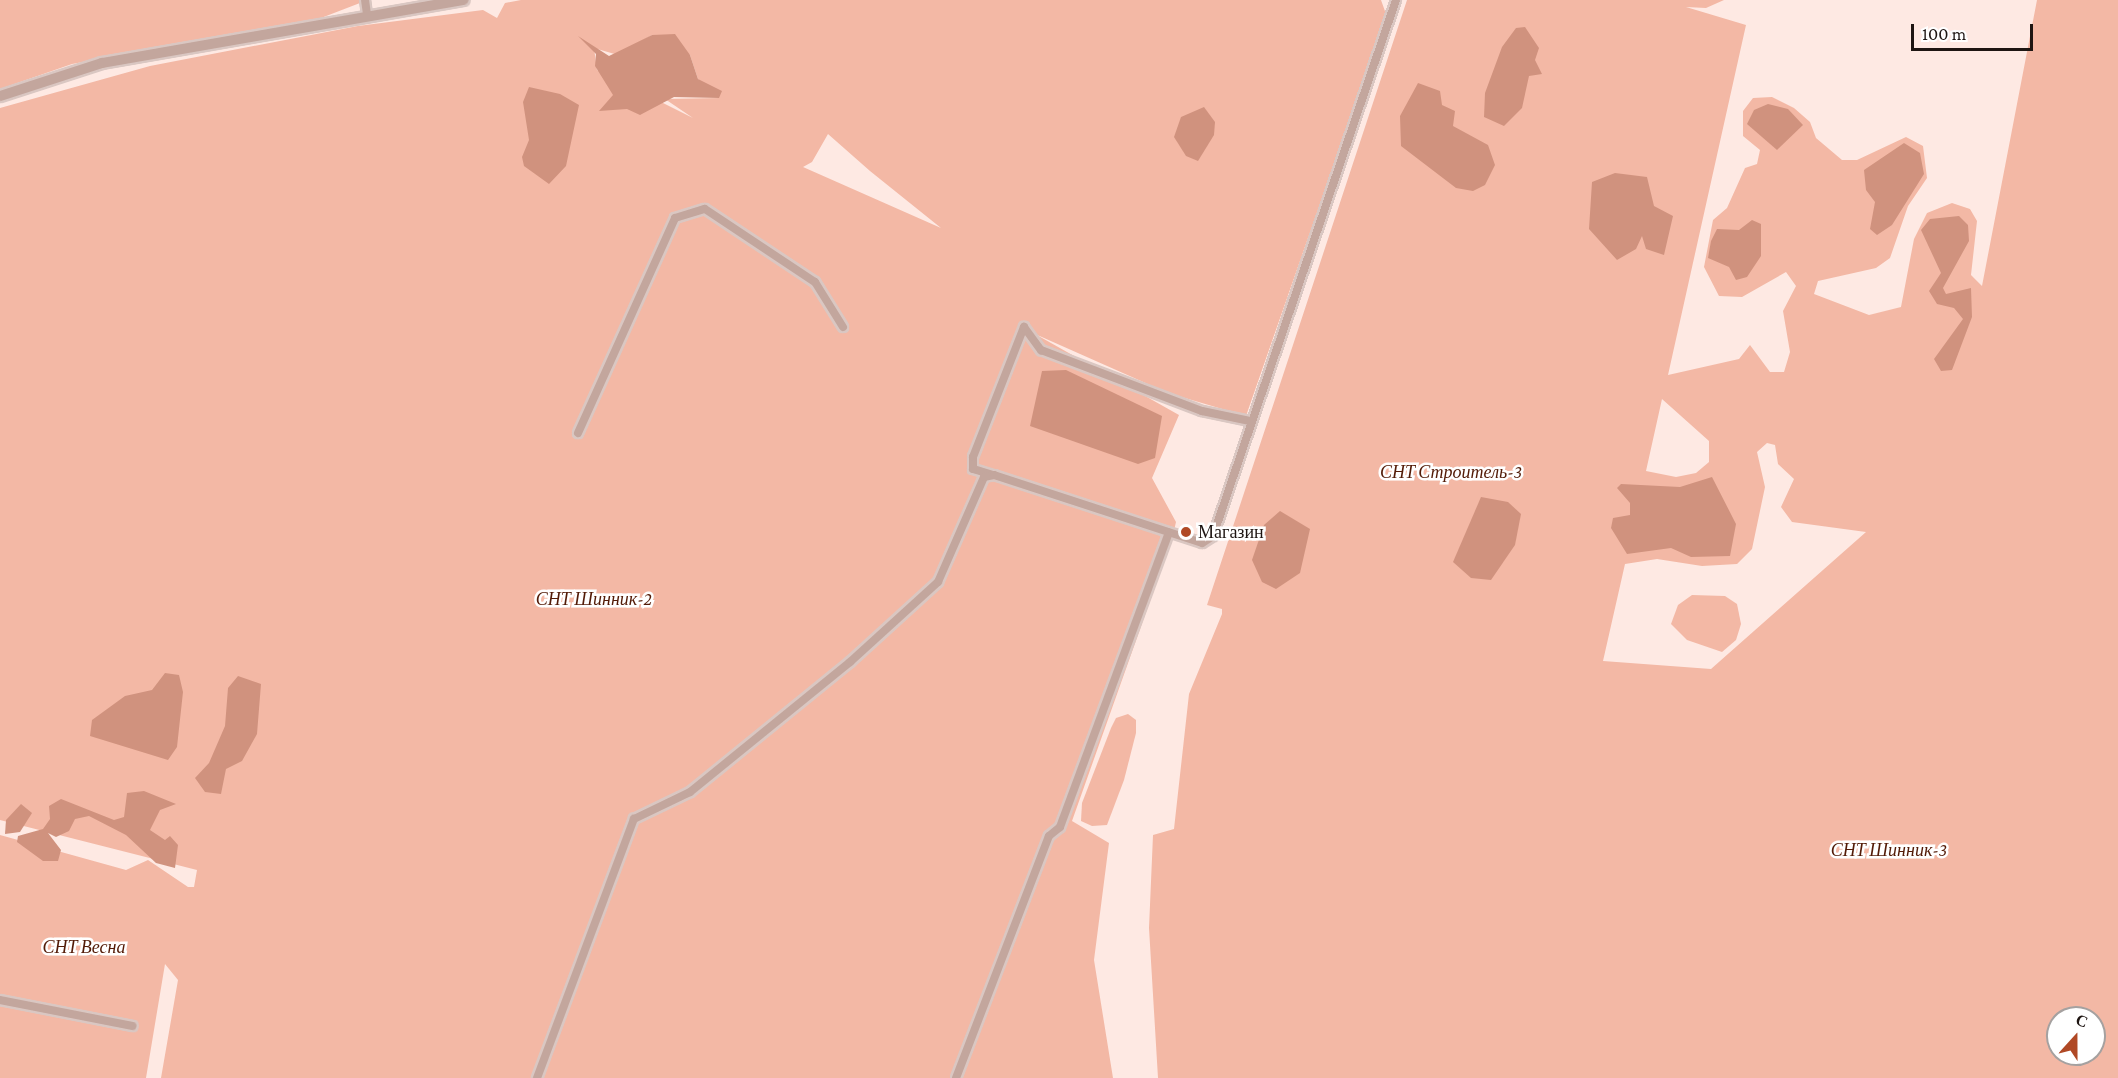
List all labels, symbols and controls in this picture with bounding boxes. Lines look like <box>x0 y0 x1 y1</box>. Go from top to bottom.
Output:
scale bar <box>1914 12 2036 50</box>
text: 100 m <box>1922 24 1966 44</box>
park label: СНТ Строитель-3 <box>1380 461 1522 483</box>
place label: Магазин <box>1198 521 1264 543</box>
marker: Магазин <box>1179 525 1193 539</box>
park label: СНТ Шинник-2 <box>536 588 652 610</box>
park label: СНТ Шинник-3 <box>1831 839 1947 861</box>
park label: СНТ Весна <box>42 936 126 958</box>
north arrow <box>2046 1006 2106 1066</box>
text: С <box>2073 1011 2090 1031</box>

